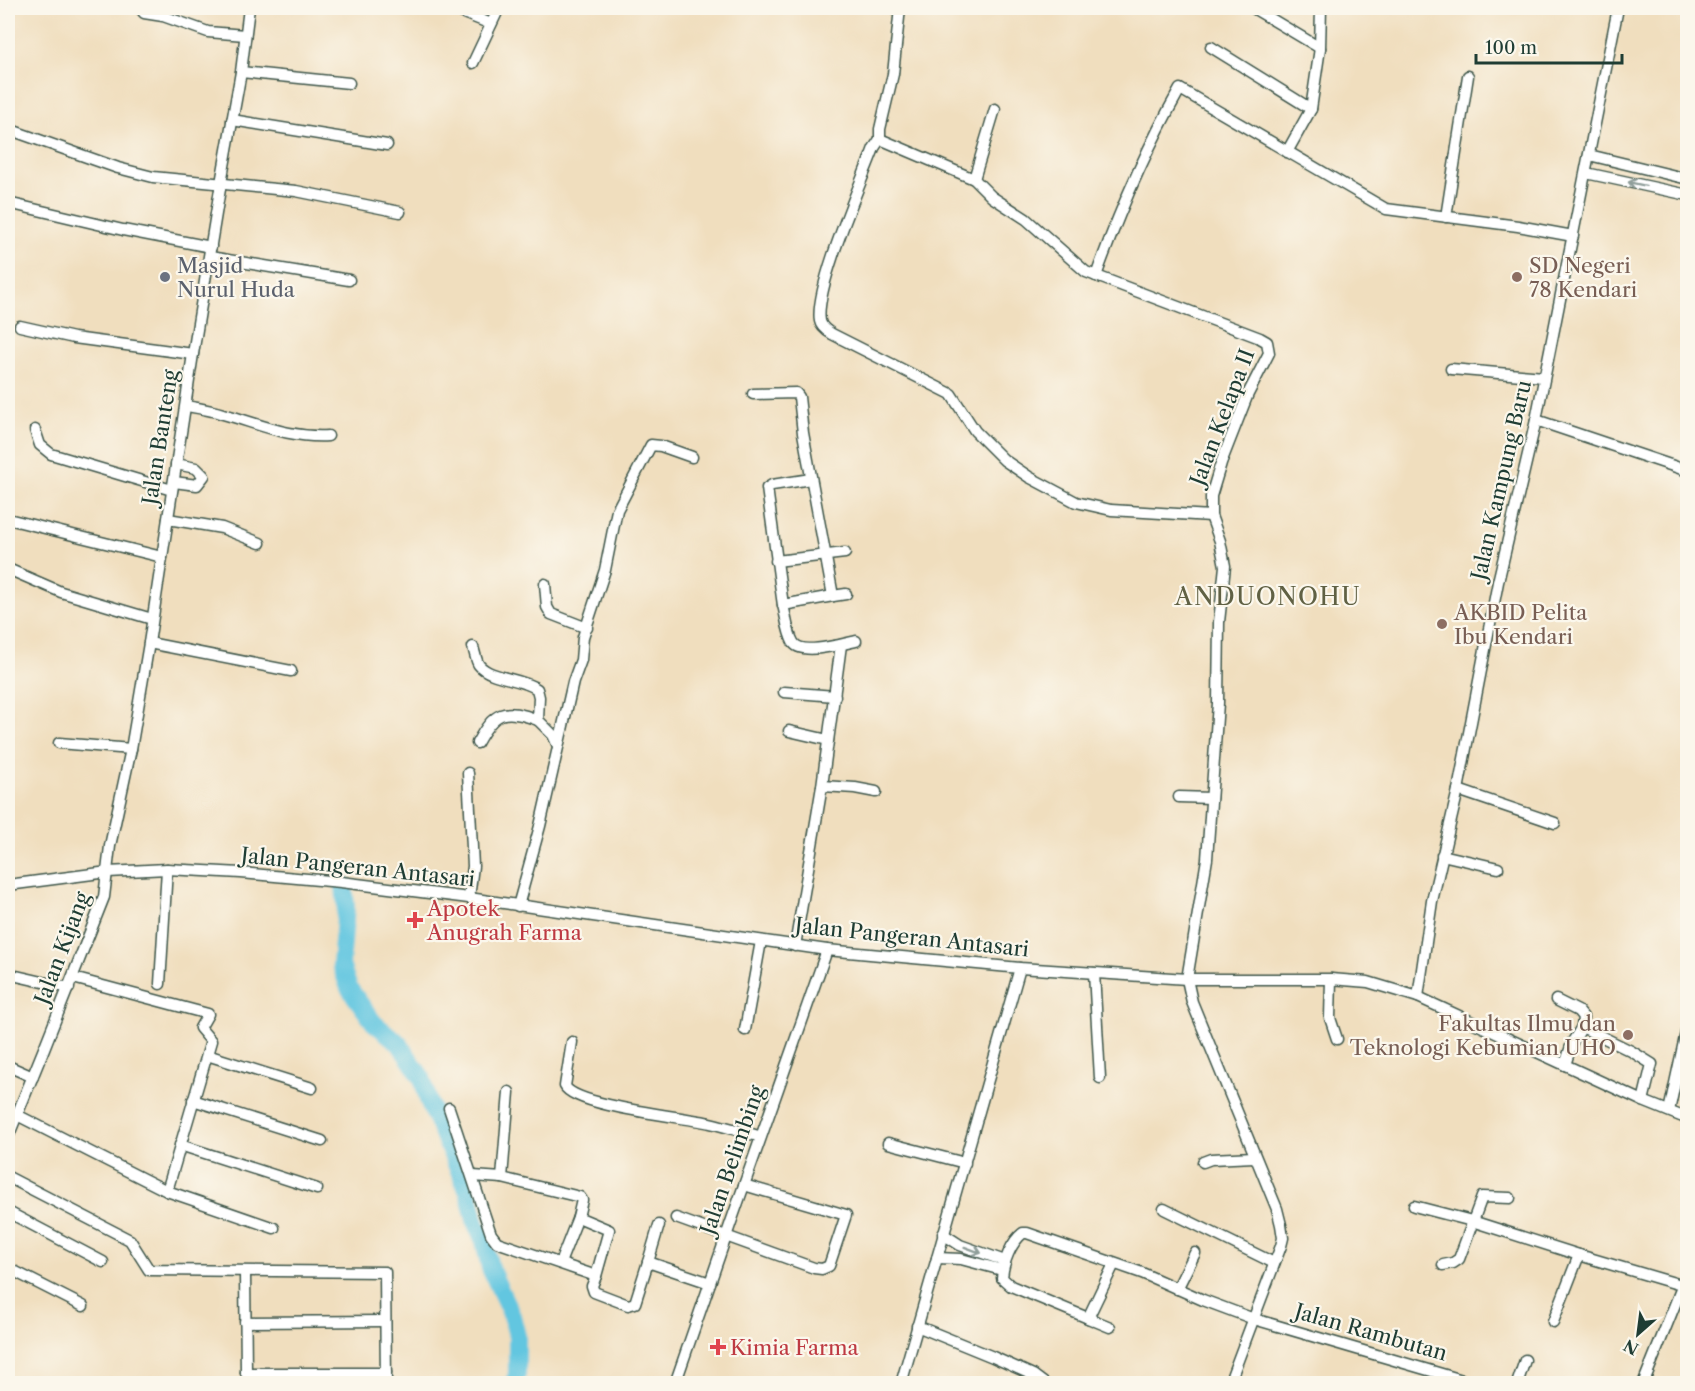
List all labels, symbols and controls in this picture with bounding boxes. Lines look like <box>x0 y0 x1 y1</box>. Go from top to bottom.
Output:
scale bar <box>1476 27 1622 65</box>
text: 100 m <box>1485 37 1537 59</box>
one-way arrow <box>1627 178 1647 189</box>
place label: Masjid Nurul Huda <box>177 253 296 302</box>
place label: SD Negeri 78 Kendari <box>1529 253 1637 302</box>
marker: Masjid Nurul Huda <box>158 270 172 284</box>
marker: SD Negeri 78 Kendari <box>1510 270 1524 284</box>
street label: Jalan Kelapa II <box>1183 345 1260 492</box>
street label: Jalan Banteng <box>137 367 183 509</box>
street label: Jalan Kampung Baru <box>1465 378 1536 585</box>
district label: ANDUONOHU <box>1174 582 1361 611</box>
place label: AKBID Pelita Ibu Kendari <box>1453 600 1588 649</box>
marker: AKBID Pelita Ibu Kendari <box>1435 617 1449 631</box>
street label: Jalan Pangeran Antasari <box>237 842 476 892</box>
street label: Jalan Kijang <box>28 887 95 1011</box>
place label: Apotek Anugrah Farma <box>426 896 583 945</box>
street label: Jalan Pangeran Antasari <box>791 912 1030 962</box>
marker: Apotek Anugrah Farma <box>408 913 422 927</box>
place label: Fakultas Ilmu dan Teknologi Kebumian UHO <box>1350 1011 1616 1060</box>
marker: Fakultas Ilmu dan Teknologi Kebumian UHO <box>1621 1028 1635 1042</box>
street label: Jalan Belimbing <box>694 1081 770 1241</box>
one-way arrow <box>963 1245 982 1256</box>
street label: Jalan Rambutan <box>1289 1297 1450 1366</box>
north arrow <box>1608 1304 1668 1364</box>
place label: Kimia Farma <box>730 1335 859 1360</box>
text: N <box>1620 1335 1642 1359</box>
marker: Kimia Farma <box>711 1340 725 1354</box>

